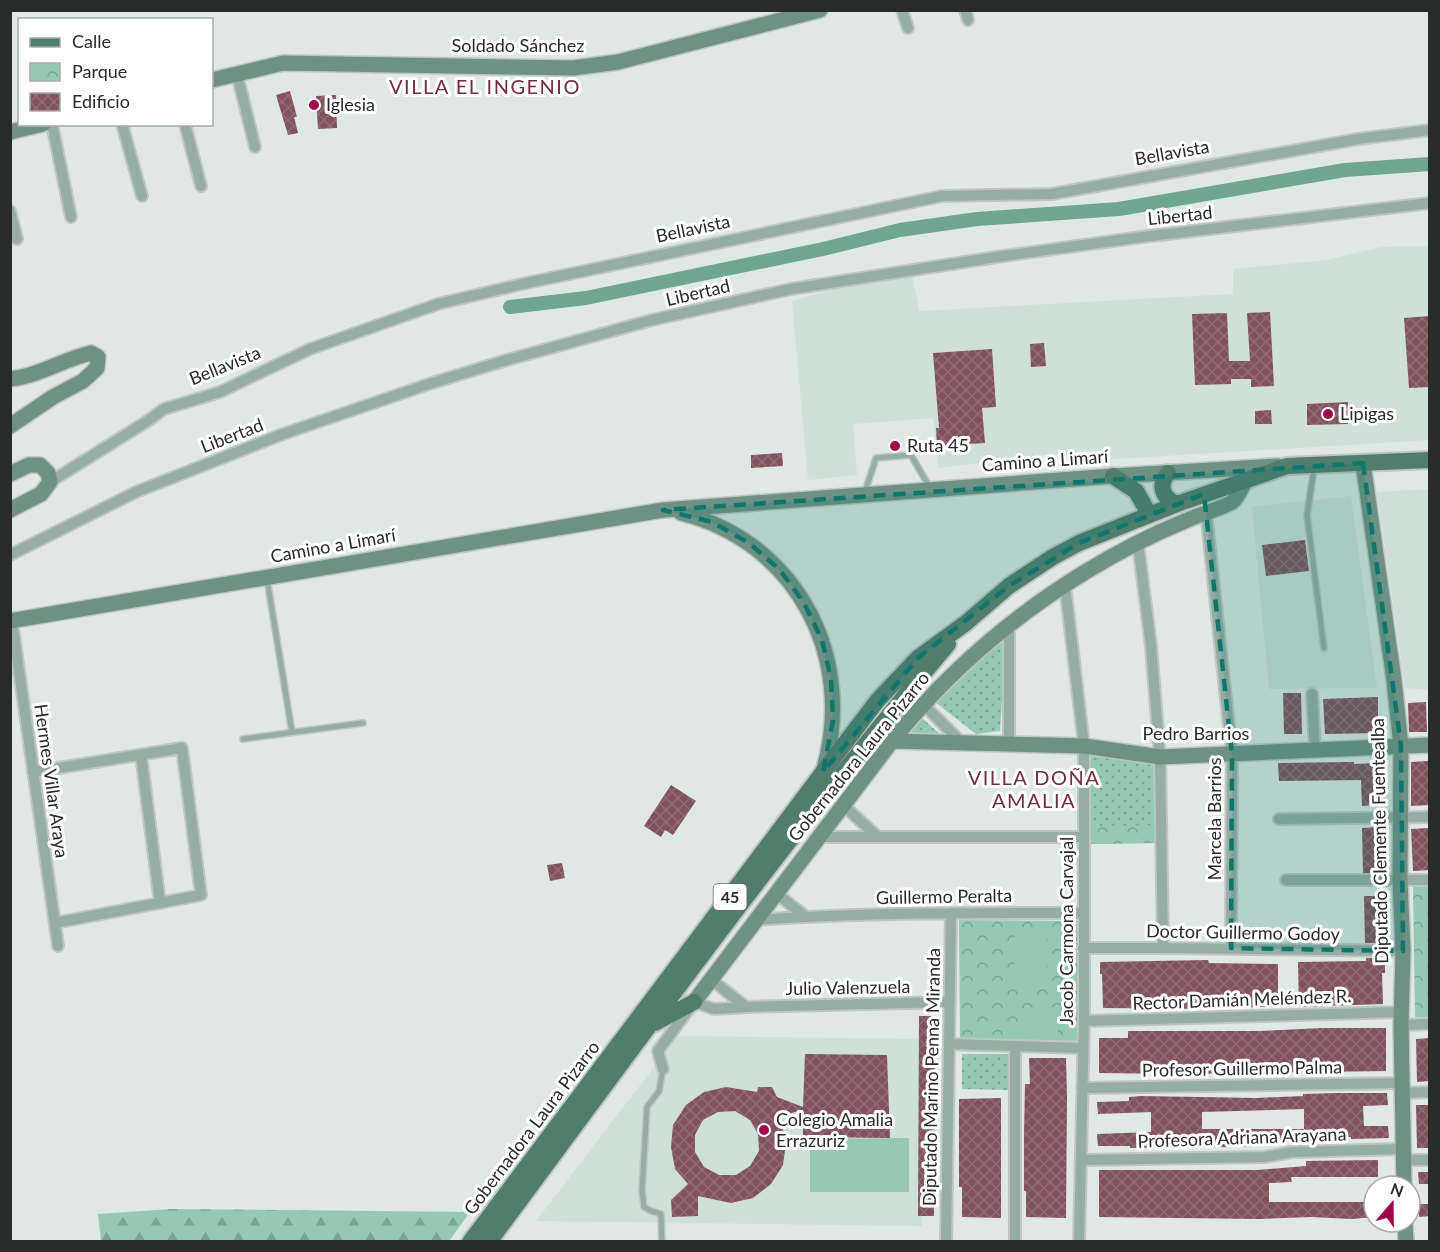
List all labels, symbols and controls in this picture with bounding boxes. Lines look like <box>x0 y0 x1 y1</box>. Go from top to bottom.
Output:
legend <box>18 18 213 126</box>
text: Calle <box>72 30 111 52</box>
street label: Soldado Sánchez <box>452 34 585 56</box>
text: Parque <box>72 60 127 82</box>
district label: VILLA EL INGENIO <box>389 74 581 98</box>
text: Edificio <box>72 90 130 112</box>
place label: Iglesia <box>326 93 375 115</box>
marker: Iglesia <box>307 98 321 112</box>
street label: Bellavista <box>1133 135 1211 169</box>
street label: Libertad <box>1146 201 1213 229</box>
street label: Bellavista <box>654 209 732 247</box>
street label: Libertad <box>664 274 732 310</box>
street label: Bellavista <box>186 341 264 389</box>
place label: Lipigas <box>1340 402 1394 424</box>
marker: Lipigas <box>1321 407 1335 421</box>
street label: Libertad <box>197 413 266 457</box>
place label: Ruta 45 <box>907 434 969 456</box>
marker: Ruta 45 <box>888 439 902 453</box>
street label: Camino a Limarí <box>981 445 1110 475</box>
street label: Camino a Limarí <box>269 523 398 567</box>
street label: Gobernadora Laura Pizarro <box>783 667 933 846</box>
street label: Hermes Villar Araya <box>30 703 74 859</box>
street label: Diputado Clemente Fuentealba <box>1366 718 1392 964</box>
street label: Pedro Barrios <box>1143 722 1250 744</box>
street label: Marcela Barrios <box>1203 757 1225 881</box>
district label: VILLA DOÑA AMALIA <box>968 765 1100 812</box>
street label: Jacob Carmona Carvajal <box>1055 837 1077 1025</box>
road number: 45 <box>714 884 746 910</box>
street label: Guillermo Peralta <box>876 884 1012 908</box>
street label: Doctor Guillermo Godoy <box>1146 919 1341 945</box>
street label: Diputado Marino Penna Miranda <box>918 948 944 1206</box>
street label: Julio Valenzuela <box>785 975 910 999</box>
street label: Rector Damián Meléndez R. <box>1132 984 1352 1014</box>
street label: Gobernadora Laura Pizarro <box>459 1036 604 1219</box>
street label: Profesor Guillermo Palma <box>1142 1055 1342 1081</box>
place label: Colegio Amalia Errazuriz <box>776 1108 893 1151</box>
street label: Profesora Adriana Arayana <box>1137 1122 1347 1152</box>
marker: Colegio Amalia Errazuriz <box>757 1123 771 1137</box>
north arrow <box>1362 1174 1422 1234</box>
text: N <box>1388 1178 1406 1200</box>

